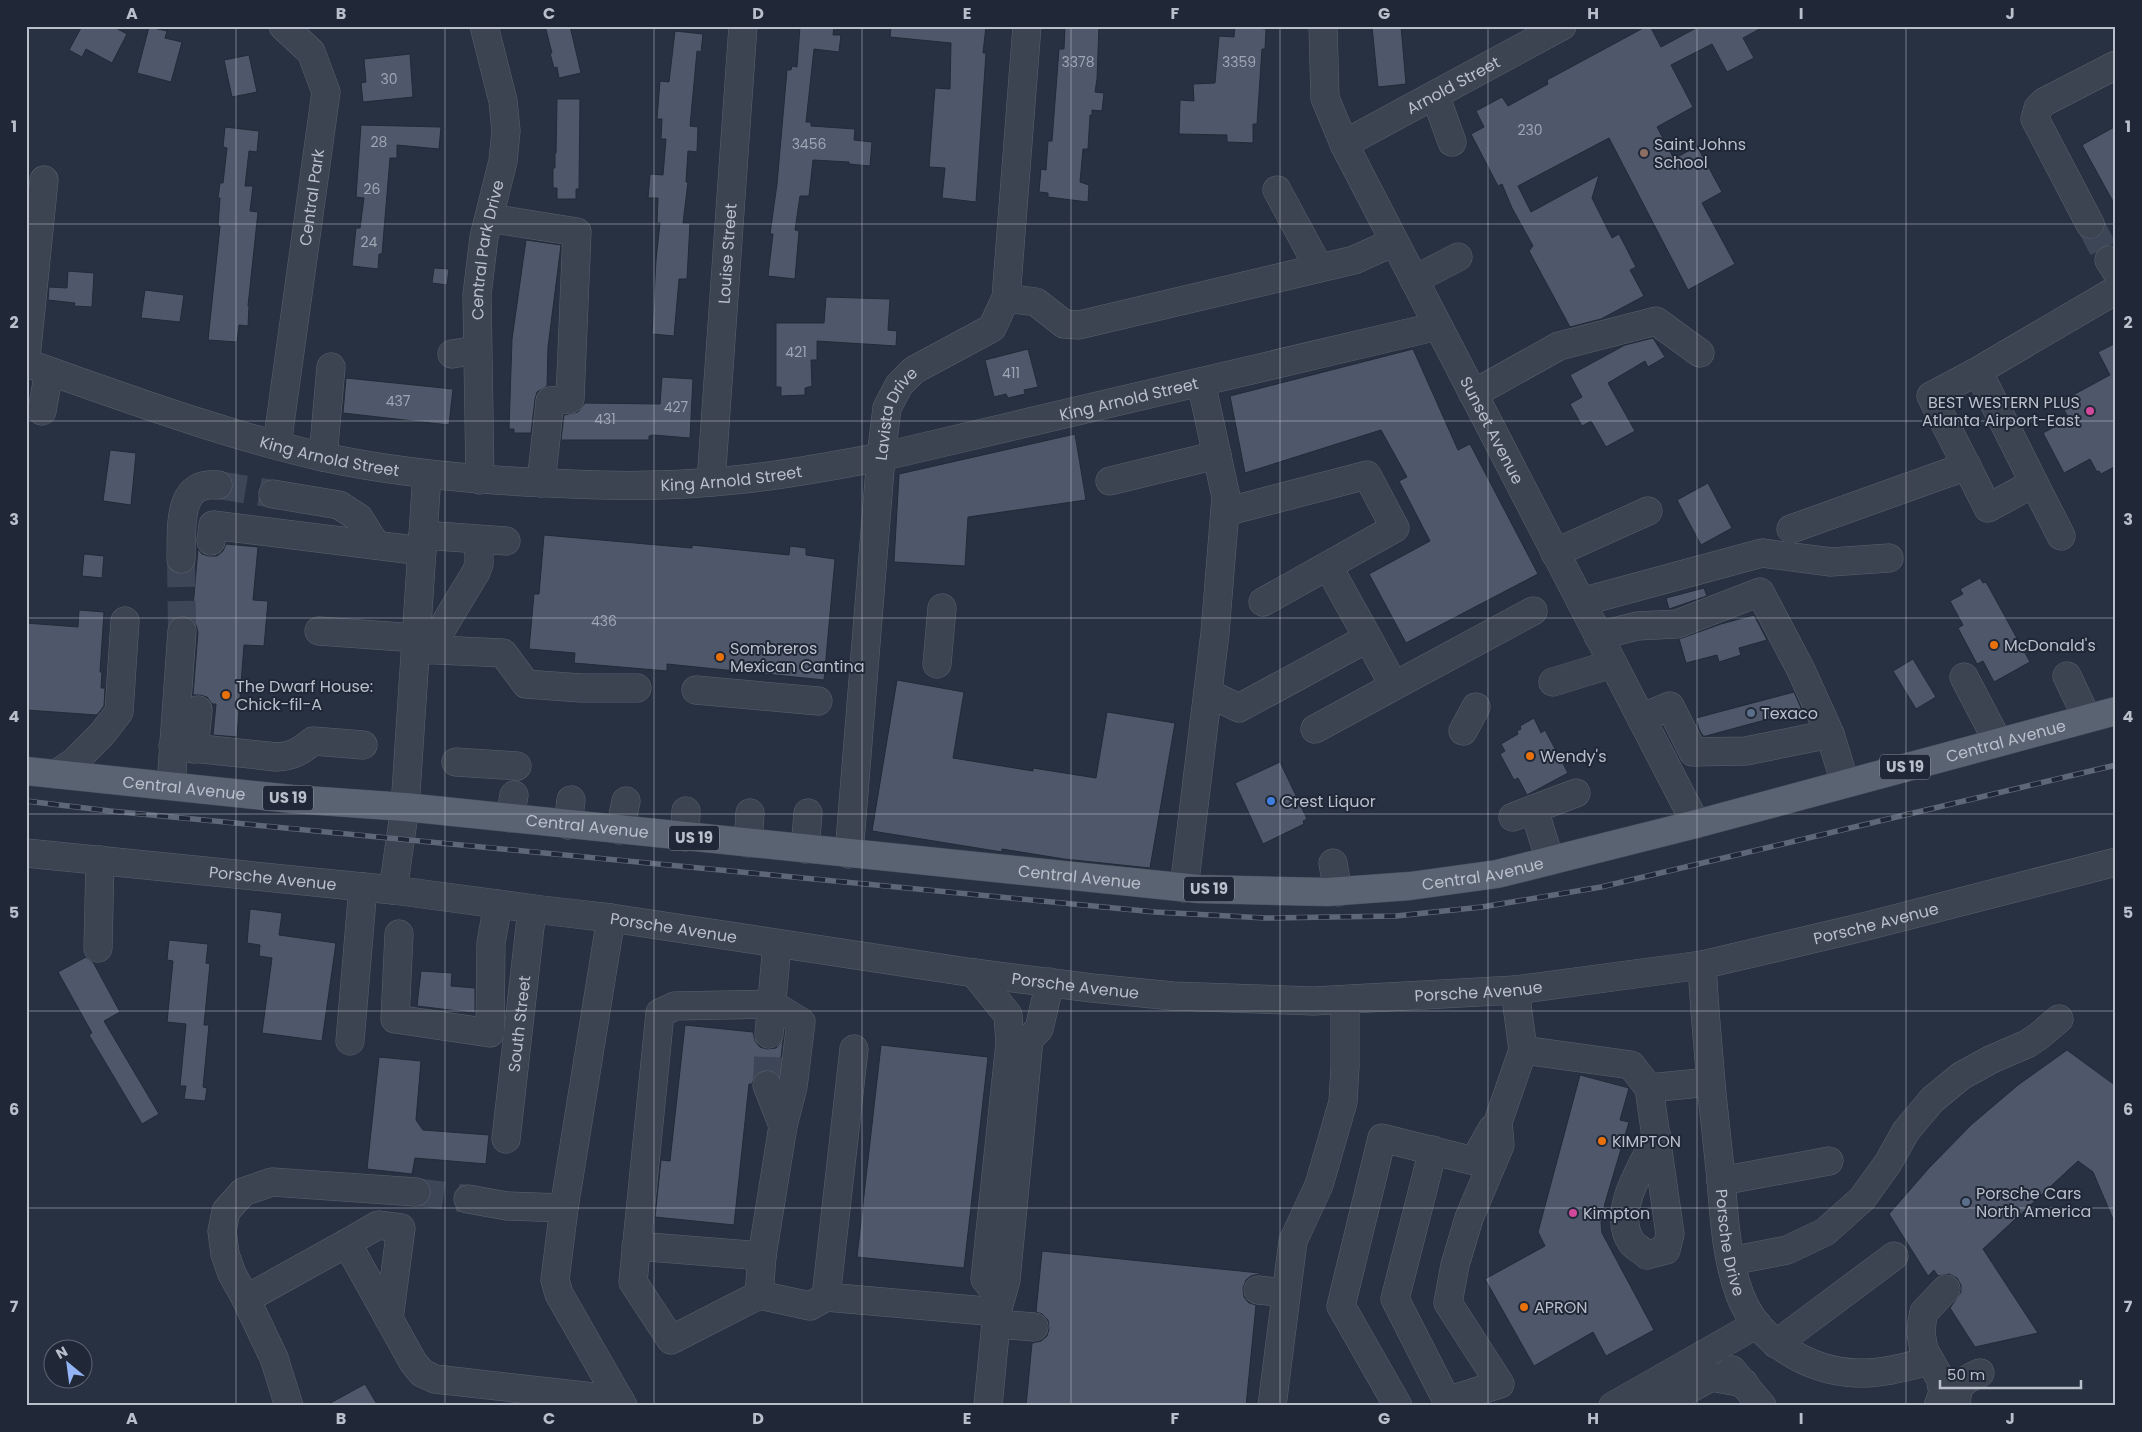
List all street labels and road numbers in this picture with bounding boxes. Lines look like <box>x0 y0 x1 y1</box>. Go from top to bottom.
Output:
street label: Arnold Street <box>1402 51 1504 120</box>
street label: Central Park <box>294 147 330 247</box>
street label: Central Park Drive <box>466 177 510 320</box>
street label: Louise Street <box>713 202 743 305</box>
street label: Lavista Drive <box>870 362 923 462</box>
street label: King Arnold Street <box>1057 372 1201 427</box>
street label: Sunset Avenue <box>1454 372 1529 488</box>
street label: King Arnold Street <box>257 430 401 482</box>
street label: King Arnold Street <box>660 460 804 497</box>
street label: Central Avenue <box>1943 714 2069 768</box>
road number: US 19 <box>1880 754 1930 780</box>
street label: Central Avenue <box>121 770 247 806</box>
road number: US 19 <box>263 786 313 810</box>
street label: Central Avenue <box>525 809 650 844</box>
road number: US 19 <box>669 826 719 850</box>
street label: Central Avenue <box>1420 852 1546 896</box>
street label: Central Avenue <box>1017 859 1142 895</box>
street label: Porsche Avenue <box>208 861 338 896</box>
road number: US 19 <box>1184 876 1234 902</box>
street label: Porsche Avenue <box>1811 897 1941 950</box>
street label: Porsche Avenue <box>608 907 739 949</box>
street label: Porsche Avenue <box>1010 967 1140 1005</box>
street label: South Street <box>503 974 536 1073</box>
street label: Porsche Avenue <box>1414 975 1544 1007</box>
street label: Porsche Drive <box>1710 1188 1750 1299</box>

